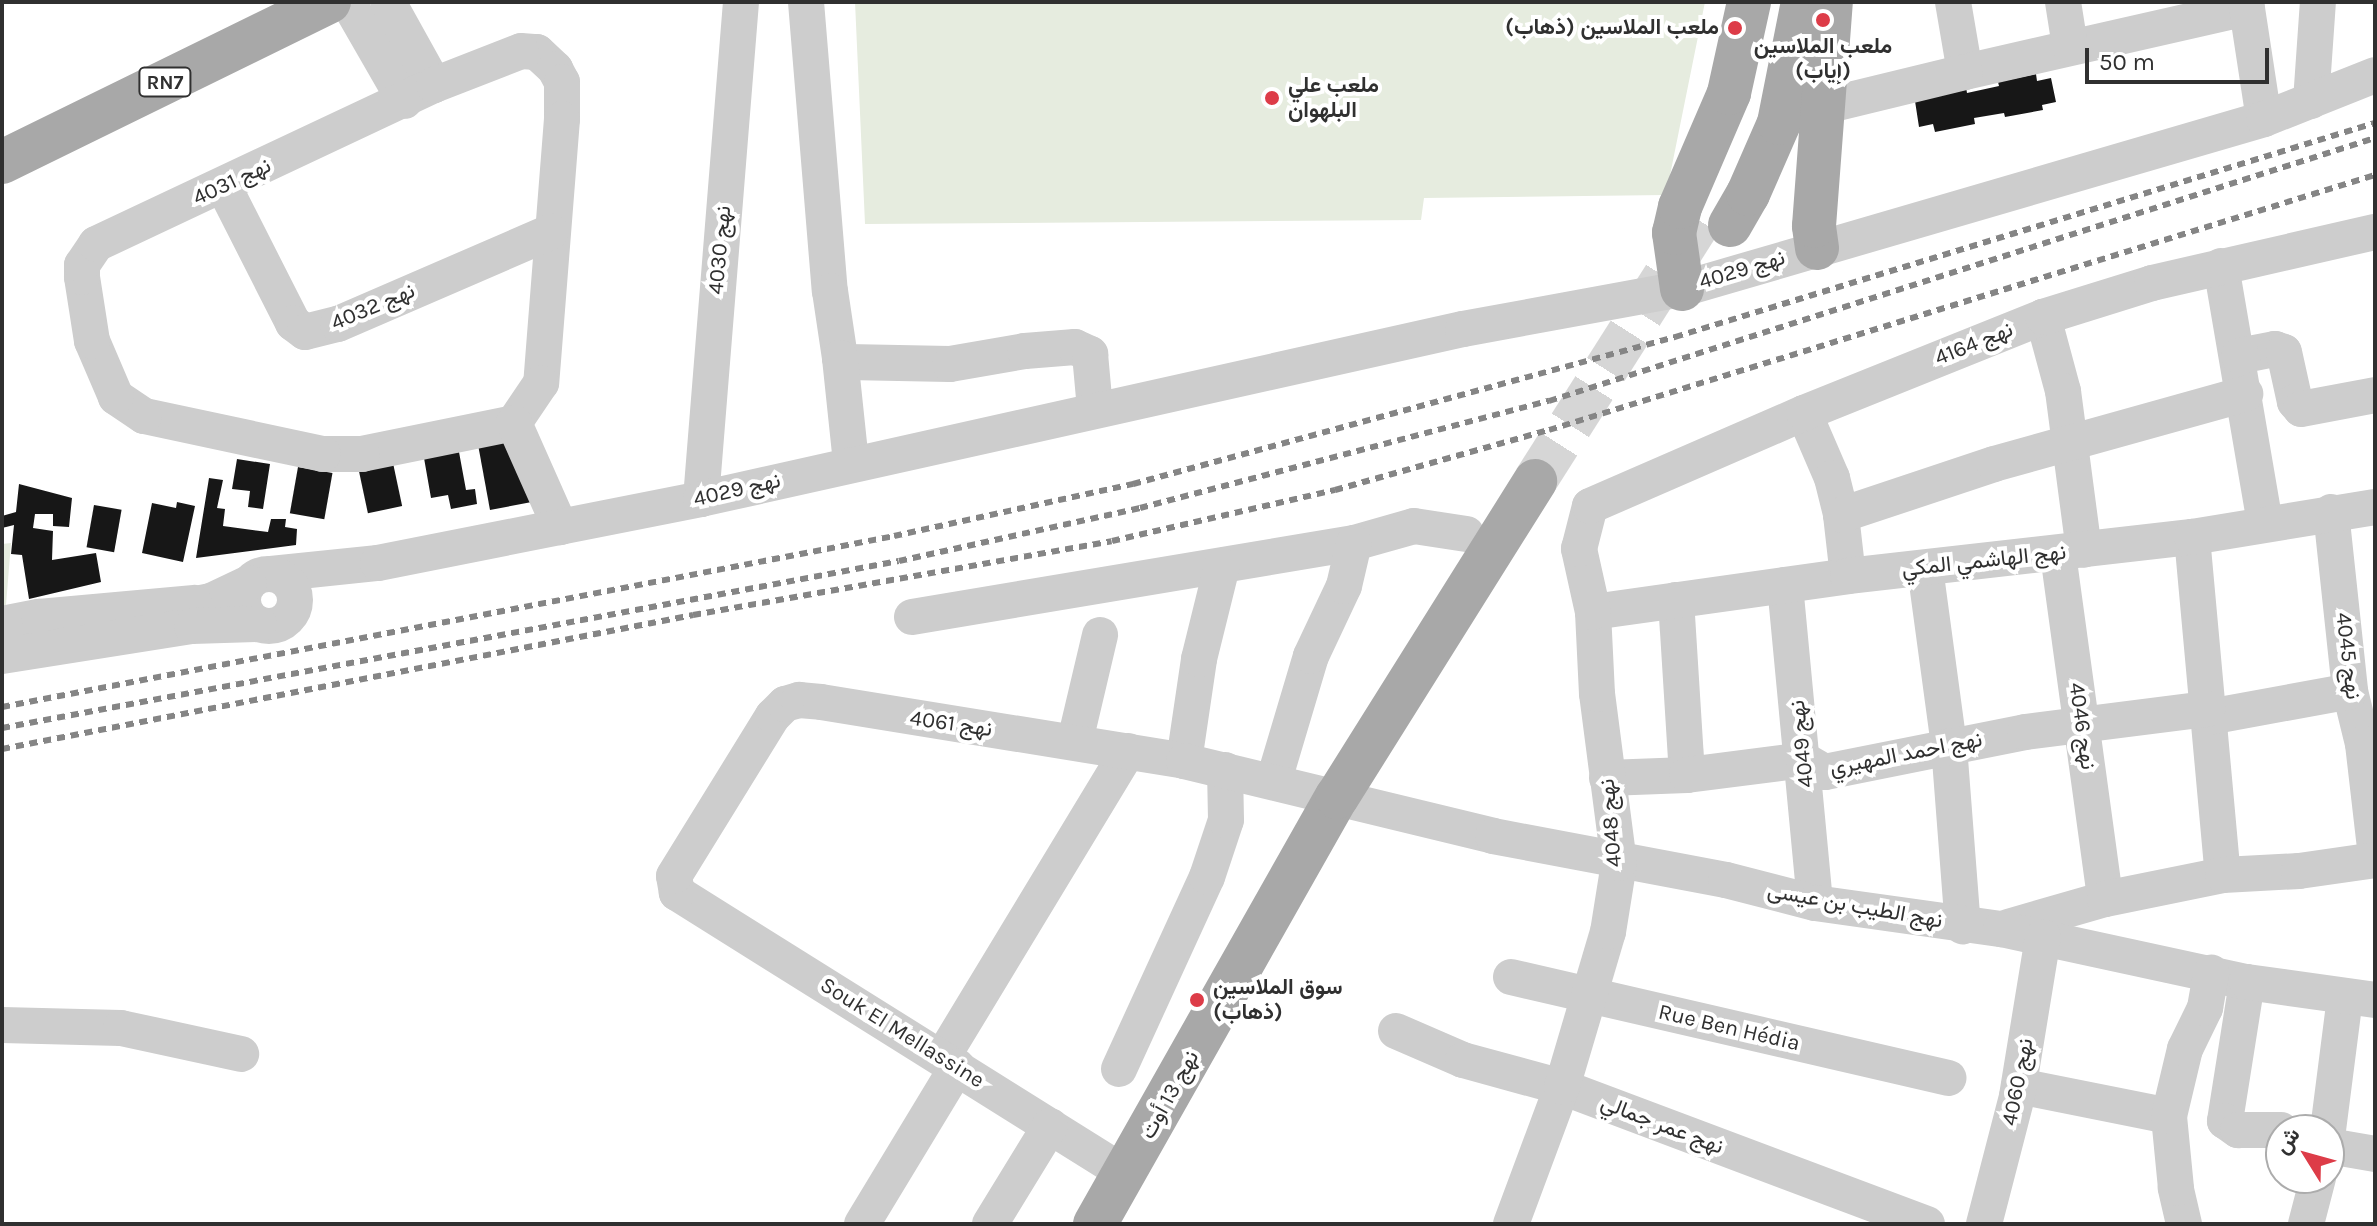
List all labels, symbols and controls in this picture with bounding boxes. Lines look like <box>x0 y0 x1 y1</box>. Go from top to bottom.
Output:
marker: ملعب الملاسين (إياب) <box>1814 11 1832 29</box>
place label: ملعب الملاسين (ذهاب) <box>1505 15 1719 41</box>
marker: ملعب الملاسين (ذهاب) <box>1726 19 1744 37</box>
scale bar <box>2089 32 2273 82</box>
place label: ملعب الملاسين (إياب) <box>1754 33 1892 84</box>
text: 50 m <box>2099 48 2155 76</box>
road number: RN7 <box>137 66 193 98</box>
place label: ملعب علي البلهوان <box>1288 72 1379 124</box>
marker: ملعب علي البلهوان <box>1263 89 1281 107</box>
street label: نهج 4031 <box>189 152 275 212</box>
street label: نهج 4030 <box>703 205 737 295</box>
street label: نهج 4029 <box>1696 244 1788 296</box>
street label: نهج 4032 <box>327 278 419 336</box>
street label: نهج 4164 <box>1931 316 2017 372</box>
street label: نهج 4029 <box>691 467 783 513</box>
street label: نهج الهاشمي المكي <box>1901 539 2067 583</box>
street label: نهج 4045 <box>2330 611 2366 701</box>
street label: نهج 4046 <box>2063 681 2101 771</box>
street label: نهج 4049 <box>1784 699 1820 789</box>
street label: نهج 4061 <box>908 705 994 743</box>
street label: نهج احمد المهيري <box>1828 726 1984 782</box>
street label: نهج 4048 <box>1594 778 1628 868</box>
street label: نهج الطيب بن عيسى <box>1765 878 1945 934</box>
street label: Souk El Mellassine <box>815 972 989 1094</box>
place label: سوق الملاسين (ذهاب) <box>1213 974 1343 1026</box>
marker: سوق الملاسين (ذهاب) <box>1188 991 1206 1009</box>
street label: Rue Ben Hédia <box>1656 999 1802 1057</box>
street label: نهج 4060 <box>1997 1036 2039 1128</box>
street label: نهج 13 أوت <box>1135 1046 1205 1144</box>
street label: نهج عمر جمالي <box>1597 1090 1727 1160</box>
north arrow <box>2265 1114 2345 1194</box>
text: ش <box>2269 1122 2306 1159</box>

